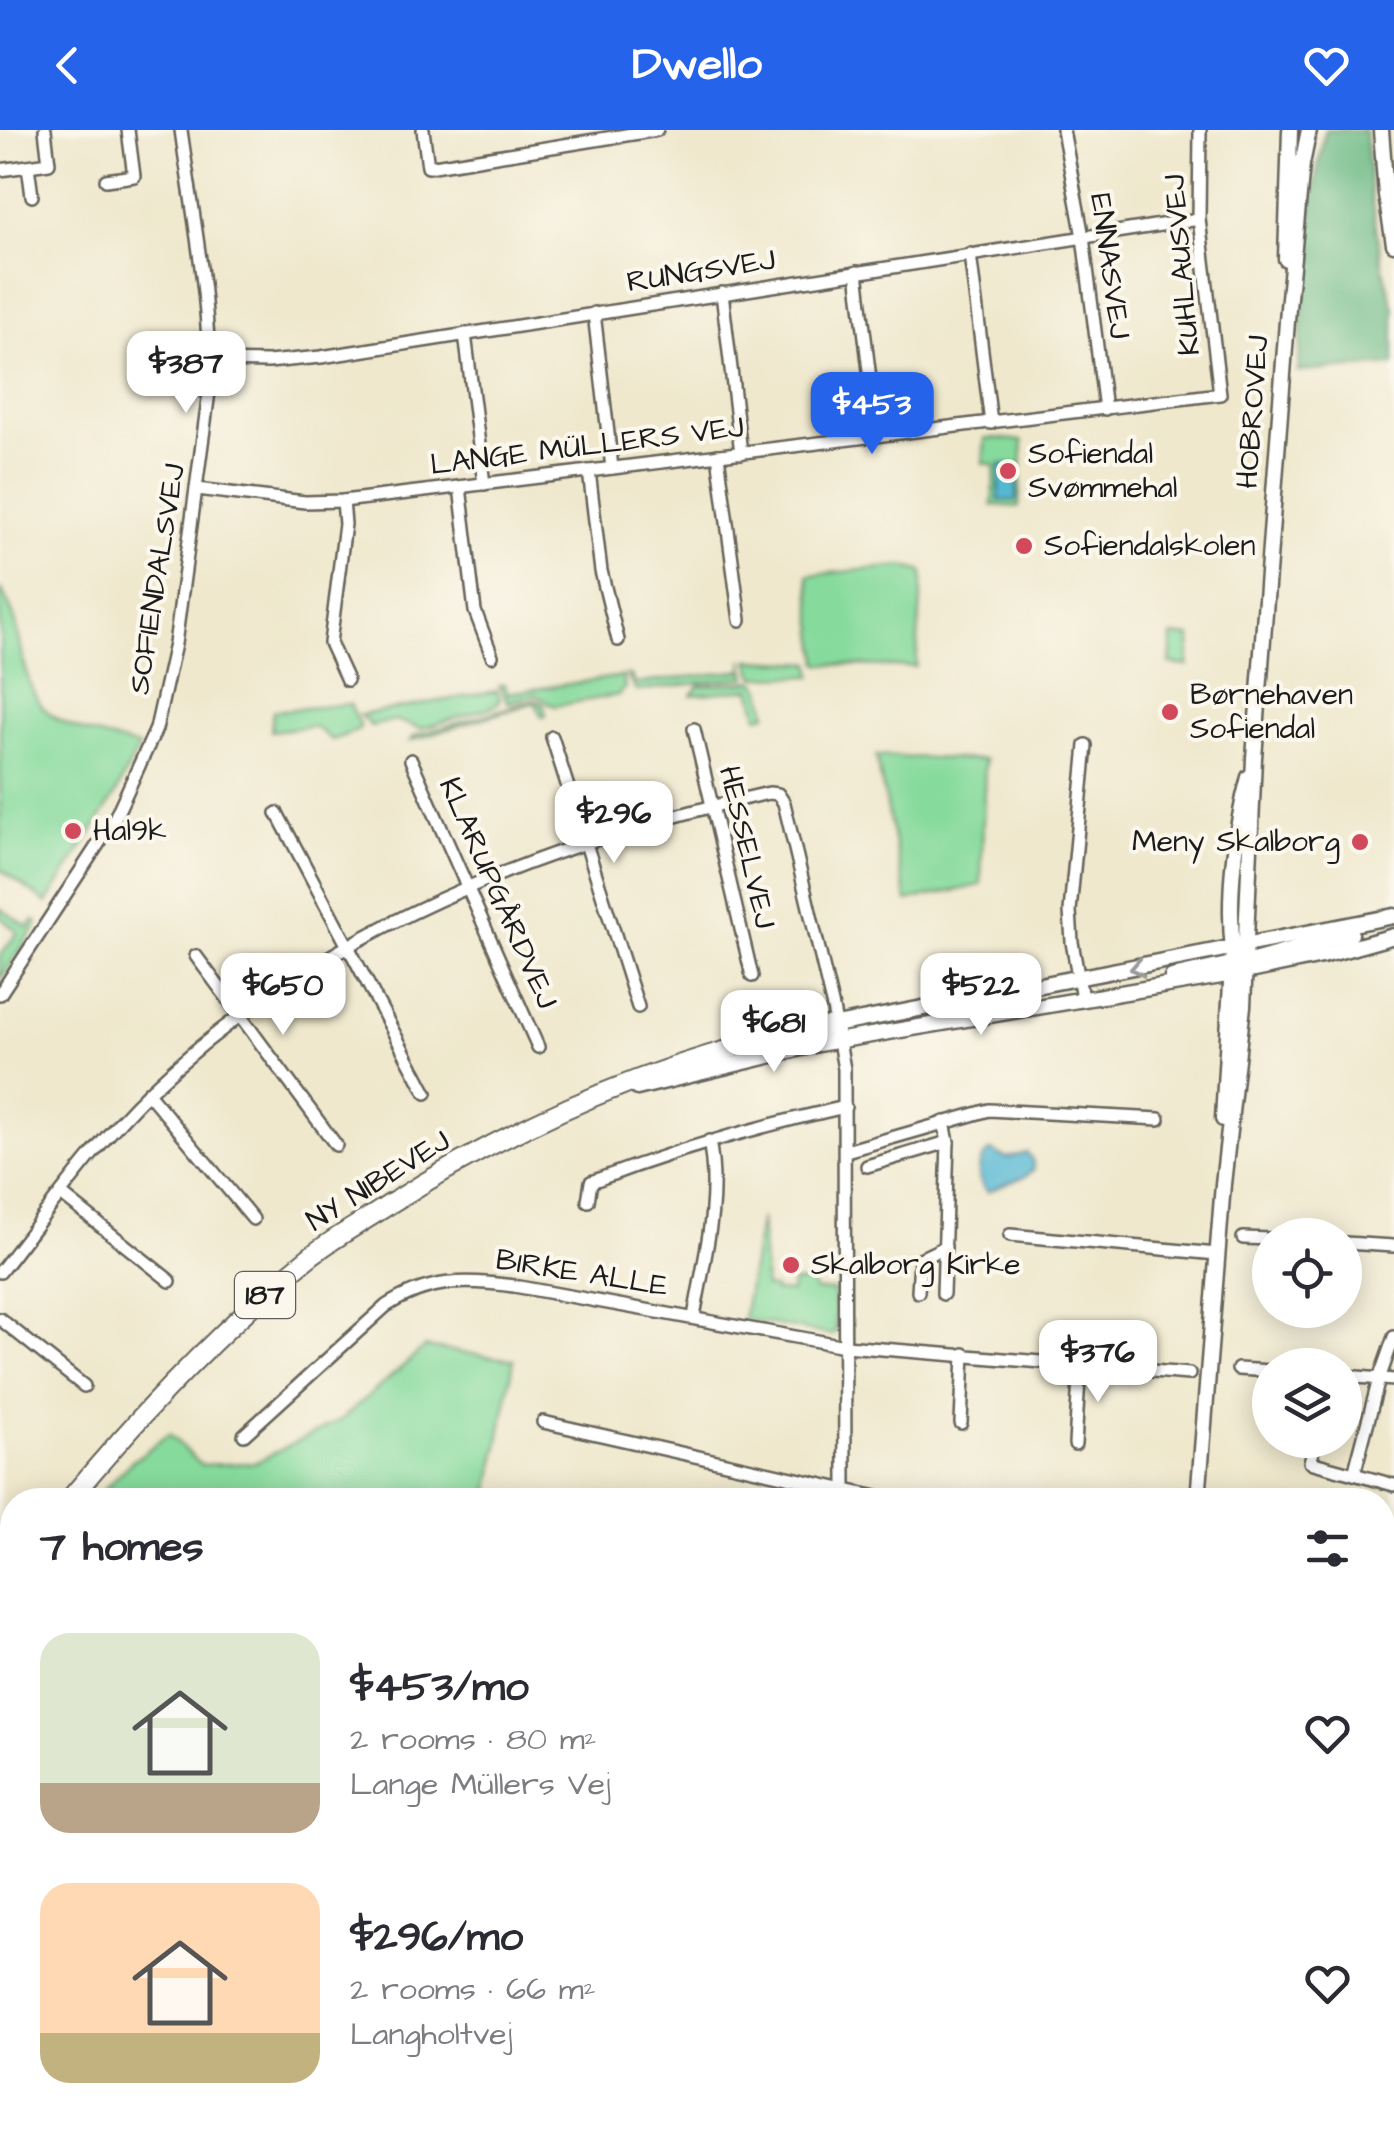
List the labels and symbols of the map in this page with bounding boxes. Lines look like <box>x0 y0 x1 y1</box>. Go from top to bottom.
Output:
street label: KUHLAUSVEJ <box>1153 173 1211 357</box>
street label: ENNASVEJ <box>1079 191 1141 341</box>
street label: RUNGSVEJ <box>624 239 778 303</box>
pin: $387 <box>127 331 245 416</box>
street label: HOBROVEJ <box>1227 334 1279 490</box>
pin: $453 <box>813 372 931 457</box>
street label: LANGE MÜLLERS VEJ <box>428 406 746 486</box>
place label: Sofiendal Svømmehal <box>1028 433 1177 509</box>
marker: Sofiendal Svømmehal <box>997 460 1019 482</box>
street label: SOFIENDALSVEJ <box>118 461 196 697</box>
place label: Sofiendalskolen <box>1044 525 1255 567</box>
marker: Sofiendalskolen <box>1013 535 1035 557</box>
place label: Børnehaven Sofiendal <box>1190 674 1353 750</box>
marker: Børnehaven Sofiendal <box>1159 701 1181 723</box>
street label: HESSELVEJ <box>708 762 786 932</box>
street label: KLARUPGÅRDVEJ <box>428 771 568 1015</box>
pin: $296 <box>555 781 673 866</box>
place label: Hal9k <box>93 810 167 852</box>
marker: Hal9k <box>62 820 84 842</box>
place label: Meny Skalborg <box>1132 821 1340 864</box>
marker: Meny Skalborg <box>1349 831 1371 853</box>
pin: $650 <box>224 953 342 1038</box>
pin: $522 <box>922 953 1040 1038</box>
one-way arrow <box>1129 957 1146 978</box>
pin: $681 <box>715 990 833 1075</box>
street label: NY NIBEVEJ <box>298 1120 458 1242</box>
street label: BIRKE ALLE <box>493 1239 671 1307</box>
place label: Skalborg Kirke <box>811 1244 1020 1287</box>
marker: Skalborg Kirke <box>780 1254 802 1276</box>
road number: 187 <box>235 1272 295 1318</box>
pin: $376 <box>1039 1320 1157 1405</box>

